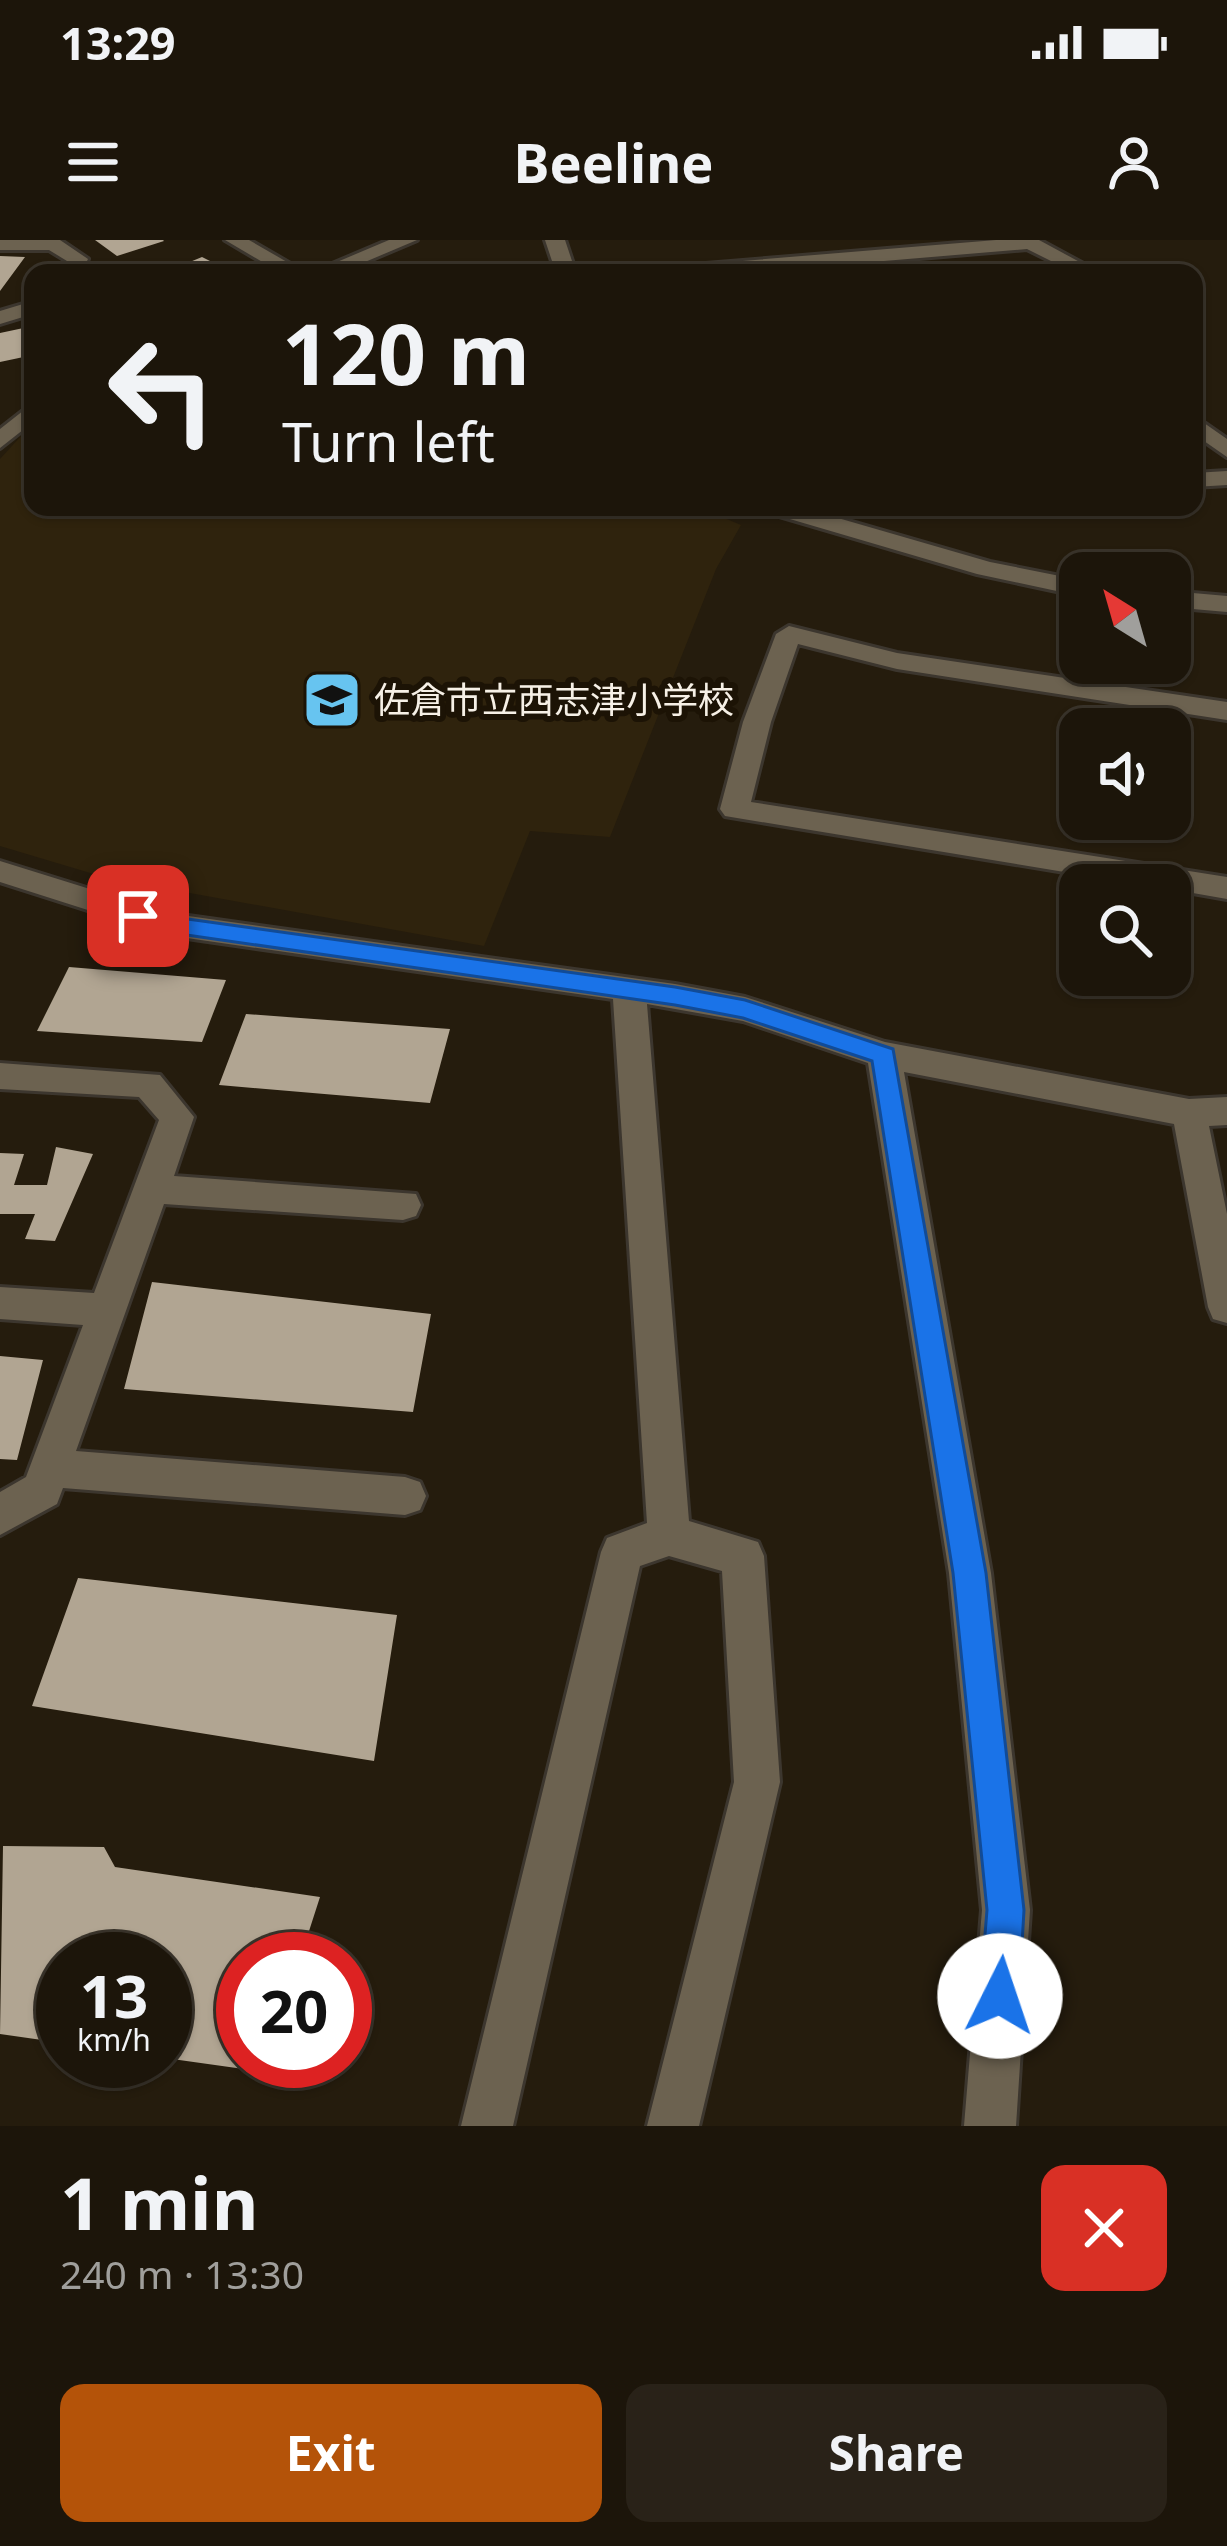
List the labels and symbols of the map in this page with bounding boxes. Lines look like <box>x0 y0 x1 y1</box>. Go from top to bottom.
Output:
north arrow <box>1059 552 1191 684</box>
school or university icon: 佐倉市立西志津小学校 <box>301 669 363 731</box>
place label: 佐倉市立西志津小学校 <box>374 675 734 724</box>
pin <box>87 865 189 967</box>
speed limit sign: 20 <box>216 1932 372 2088</box>
position arrow <box>937 1933 1063 2059</box>

